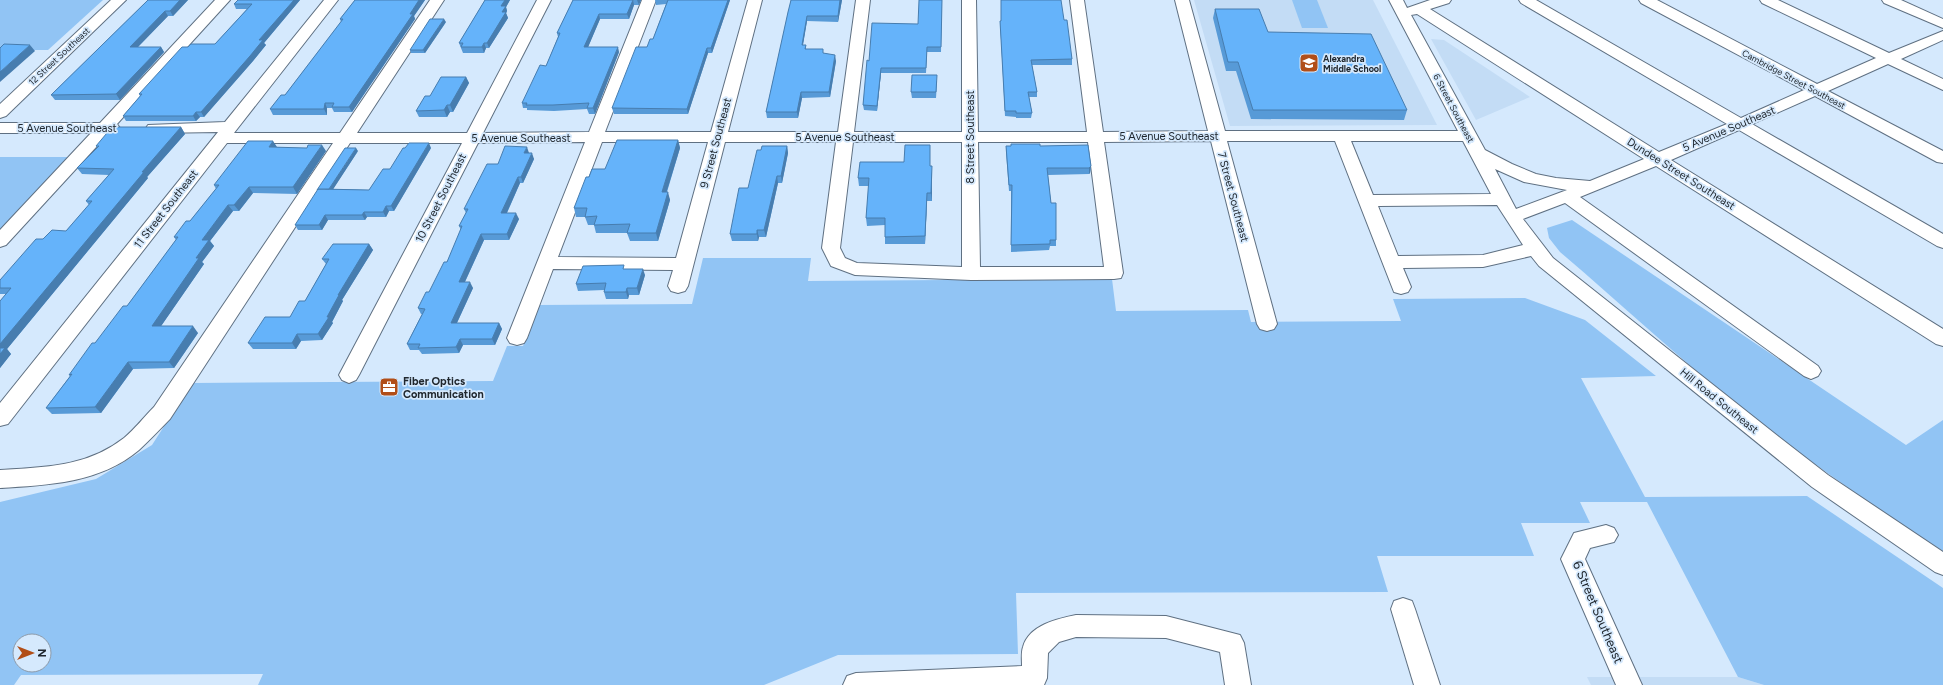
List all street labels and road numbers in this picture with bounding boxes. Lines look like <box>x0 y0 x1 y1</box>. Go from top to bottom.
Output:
street label: 12 Street Southeast <box>26 24 92 87</box>
street label: Cambridge Street Southeast <box>1740 47 1848 111</box>
street label: 6 Street Southeast <box>1431 72 1477 145</box>
street label: 8 Street Southeast <box>964 90 977 184</box>
street label: 9 Street Southeast <box>698 96 734 190</box>
street label: 5 Avenue Southeast <box>1681 104 1777 154</box>
street label: 5 Avenue Southeast <box>17 122 117 135</box>
street label: 5 Avenue Southeast <box>1119 130 1219 143</box>
street label: 5 Avenue Southeast <box>795 131 895 144</box>
street label: 5 Avenue Southeast <box>471 132 571 145</box>
street label: Dundee Street Southeast <box>1625 135 1737 213</box>
street label: 10 Street Southeast <box>413 151 469 245</box>
street label: 7 Street Southeast <box>1215 151 1251 243</box>
street label: 11 Street Southeast <box>131 167 201 251</box>
street label: Hill Road Southeast <box>1677 365 1761 437</box>
street label: 6 Street Southeast <box>1570 559 1626 666</box>

